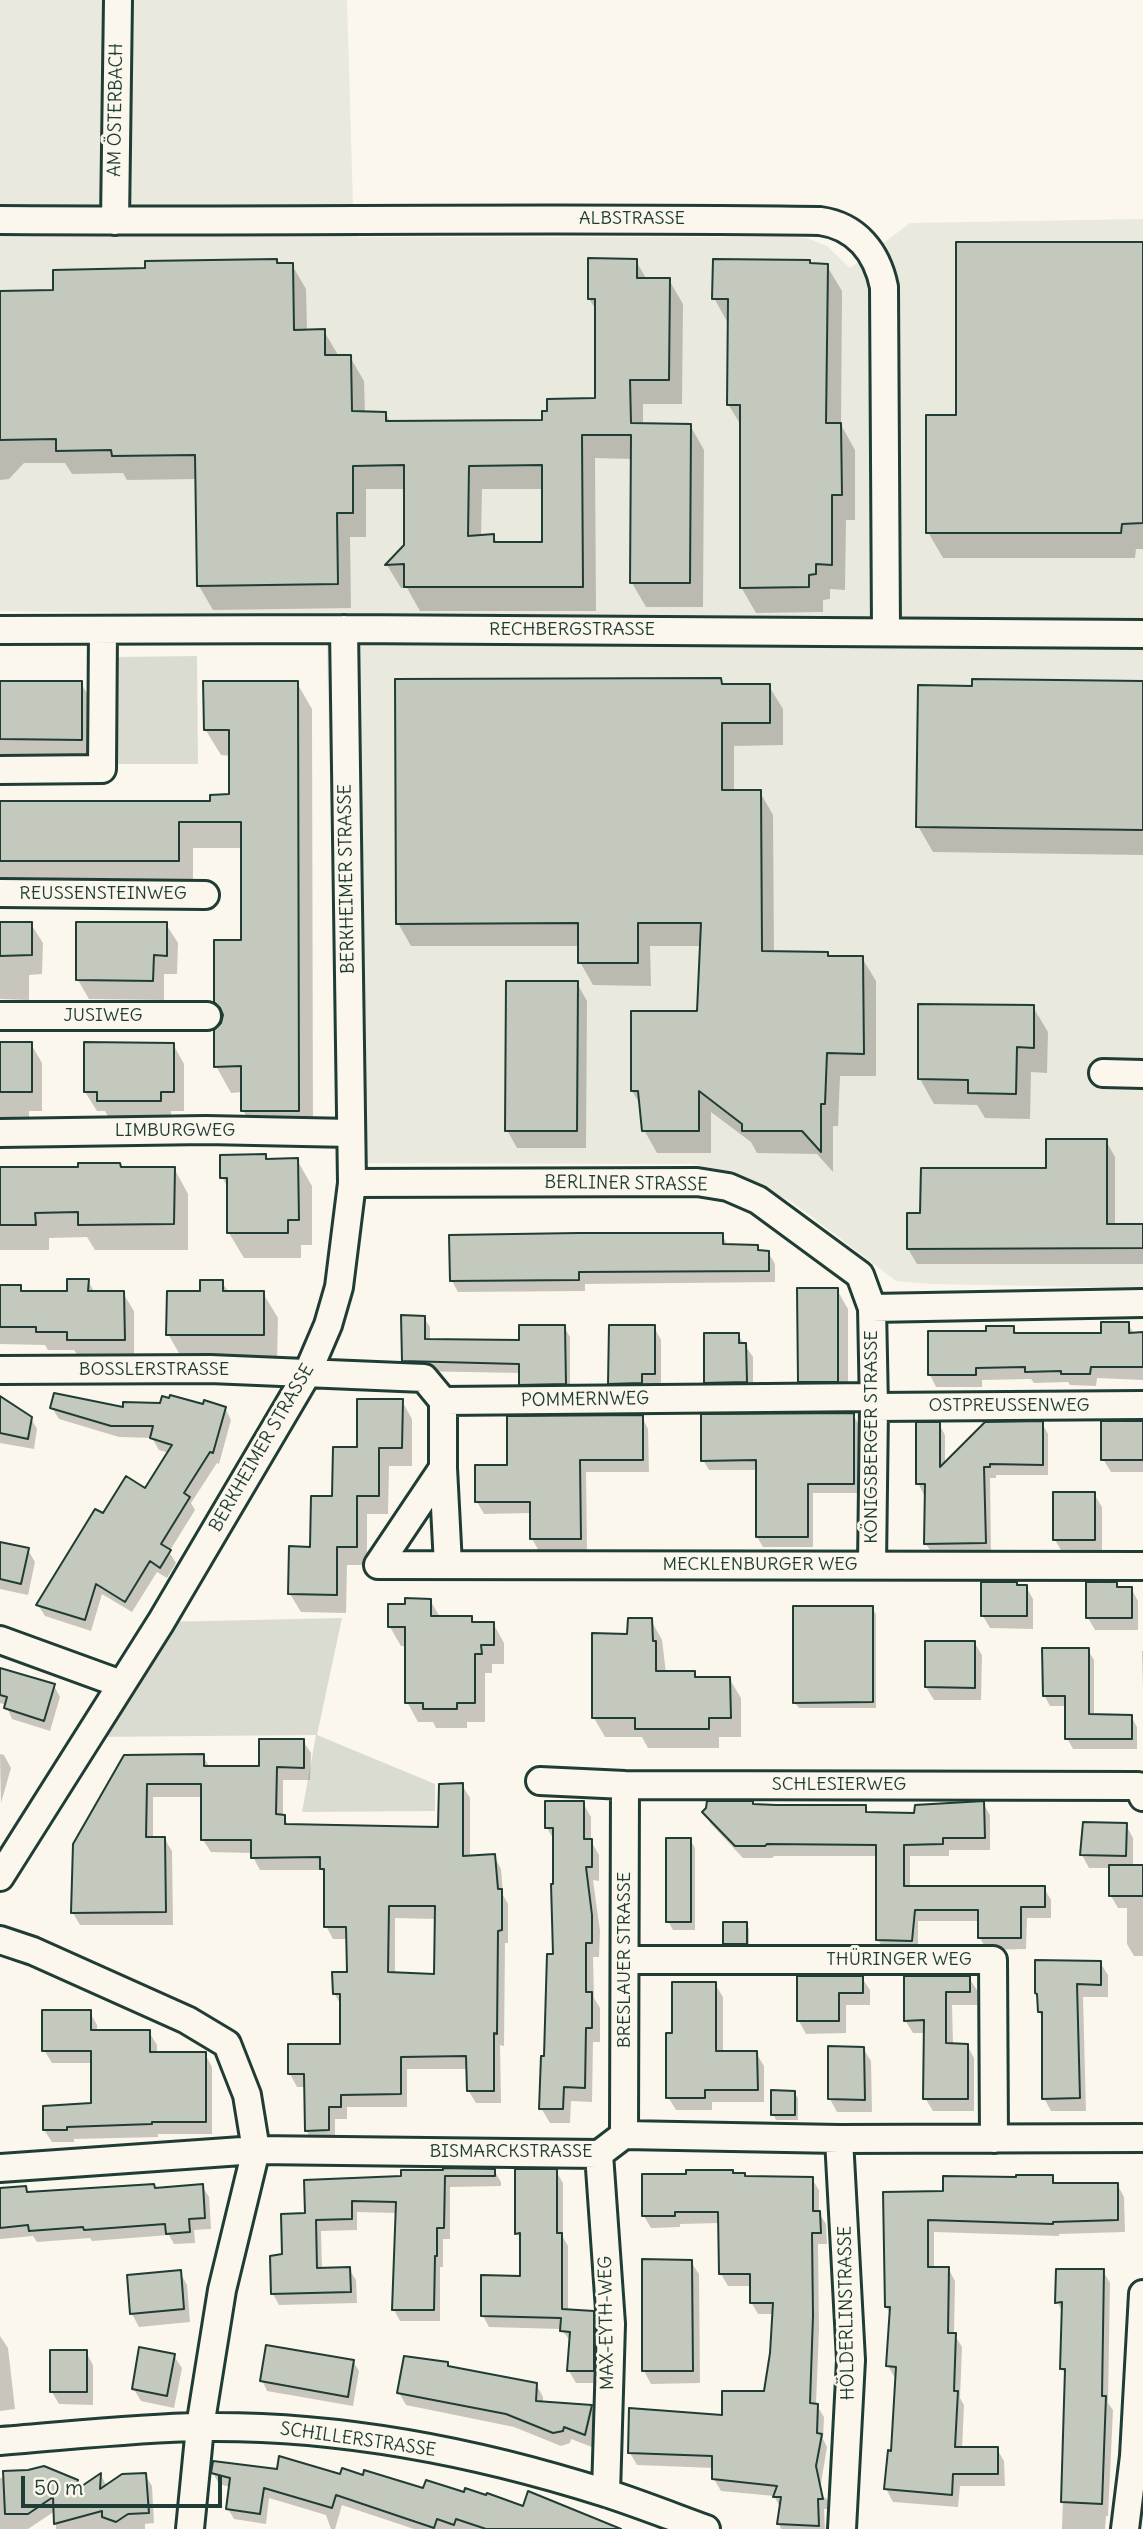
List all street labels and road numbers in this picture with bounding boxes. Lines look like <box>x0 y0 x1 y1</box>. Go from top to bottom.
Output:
street label: AM ÖSTERBACH <box>104 43 128 177</box>
street label: ALBSTRASSE <box>579 208 685 230</box>
street label: RECHBERGSTRASSE <box>489 619 655 641</box>
street label: BERKHEIMER STRASSE <box>335 784 359 974</box>
street label: REUSSENSTEINWEG <box>19 883 187 905</box>
street label: JUSIWEG <box>63 1005 143 1027</box>
street label: LIMBURGWEG <box>115 1120 235 1142</box>
street label: BERLINER STRASSE <box>544 1172 708 1196</box>
street label: KÖNIGSBERGER STRASSE <box>861 1330 883 1544</box>
street label: BOSSLERSTRASSE <box>79 1359 229 1381</box>
street label: BERKHEIMER STRASSE <box>205 1360 319 1536</box>
street label: POMMERNWEG <box>521 1388 649 1412</box>
street label: OSTPREUSSENWEG <box>928 1395 1090 1417</box>
street label: MECKLENBURGER WEG <box>662 1554 858 1576</box>
street label: SCHLESIERWEG <box>772 1774 906 1796</box>
street label: BRESLAUER STRASSE <box>614 1872 636 2048</box>
street label: THÜRINGER WEG <box>826 1949 972 1971</box>
street label: BISMARCKSTRASSE <box>430 2141 592 2163</box>
street label: HÖLDERLINSTRASSE <box>835 2226 859 2400</box>
street label: MAX-EYTH-WEG <box>595 2256 619 2390</box>
street label: SCHILLERSTRASSE <box>279 2418 437 2462</box>

